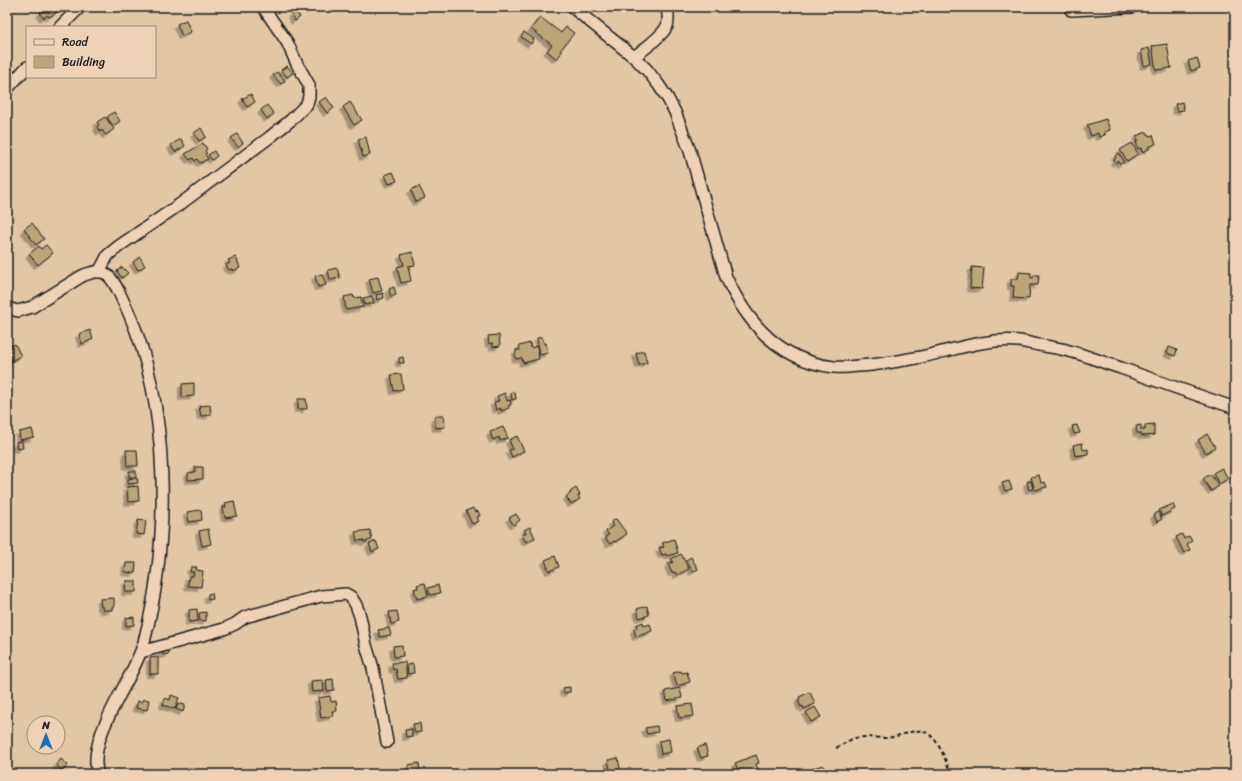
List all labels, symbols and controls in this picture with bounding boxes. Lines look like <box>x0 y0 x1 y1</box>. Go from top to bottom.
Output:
legend <box>26 26 156 78</box>
text: Road <box>62 31 89 53</box>
text: Building <box>62 51 105 73</box>
north arrow <box>26 715 66 755</box>
text: N <box>41 716 50 735</box>

